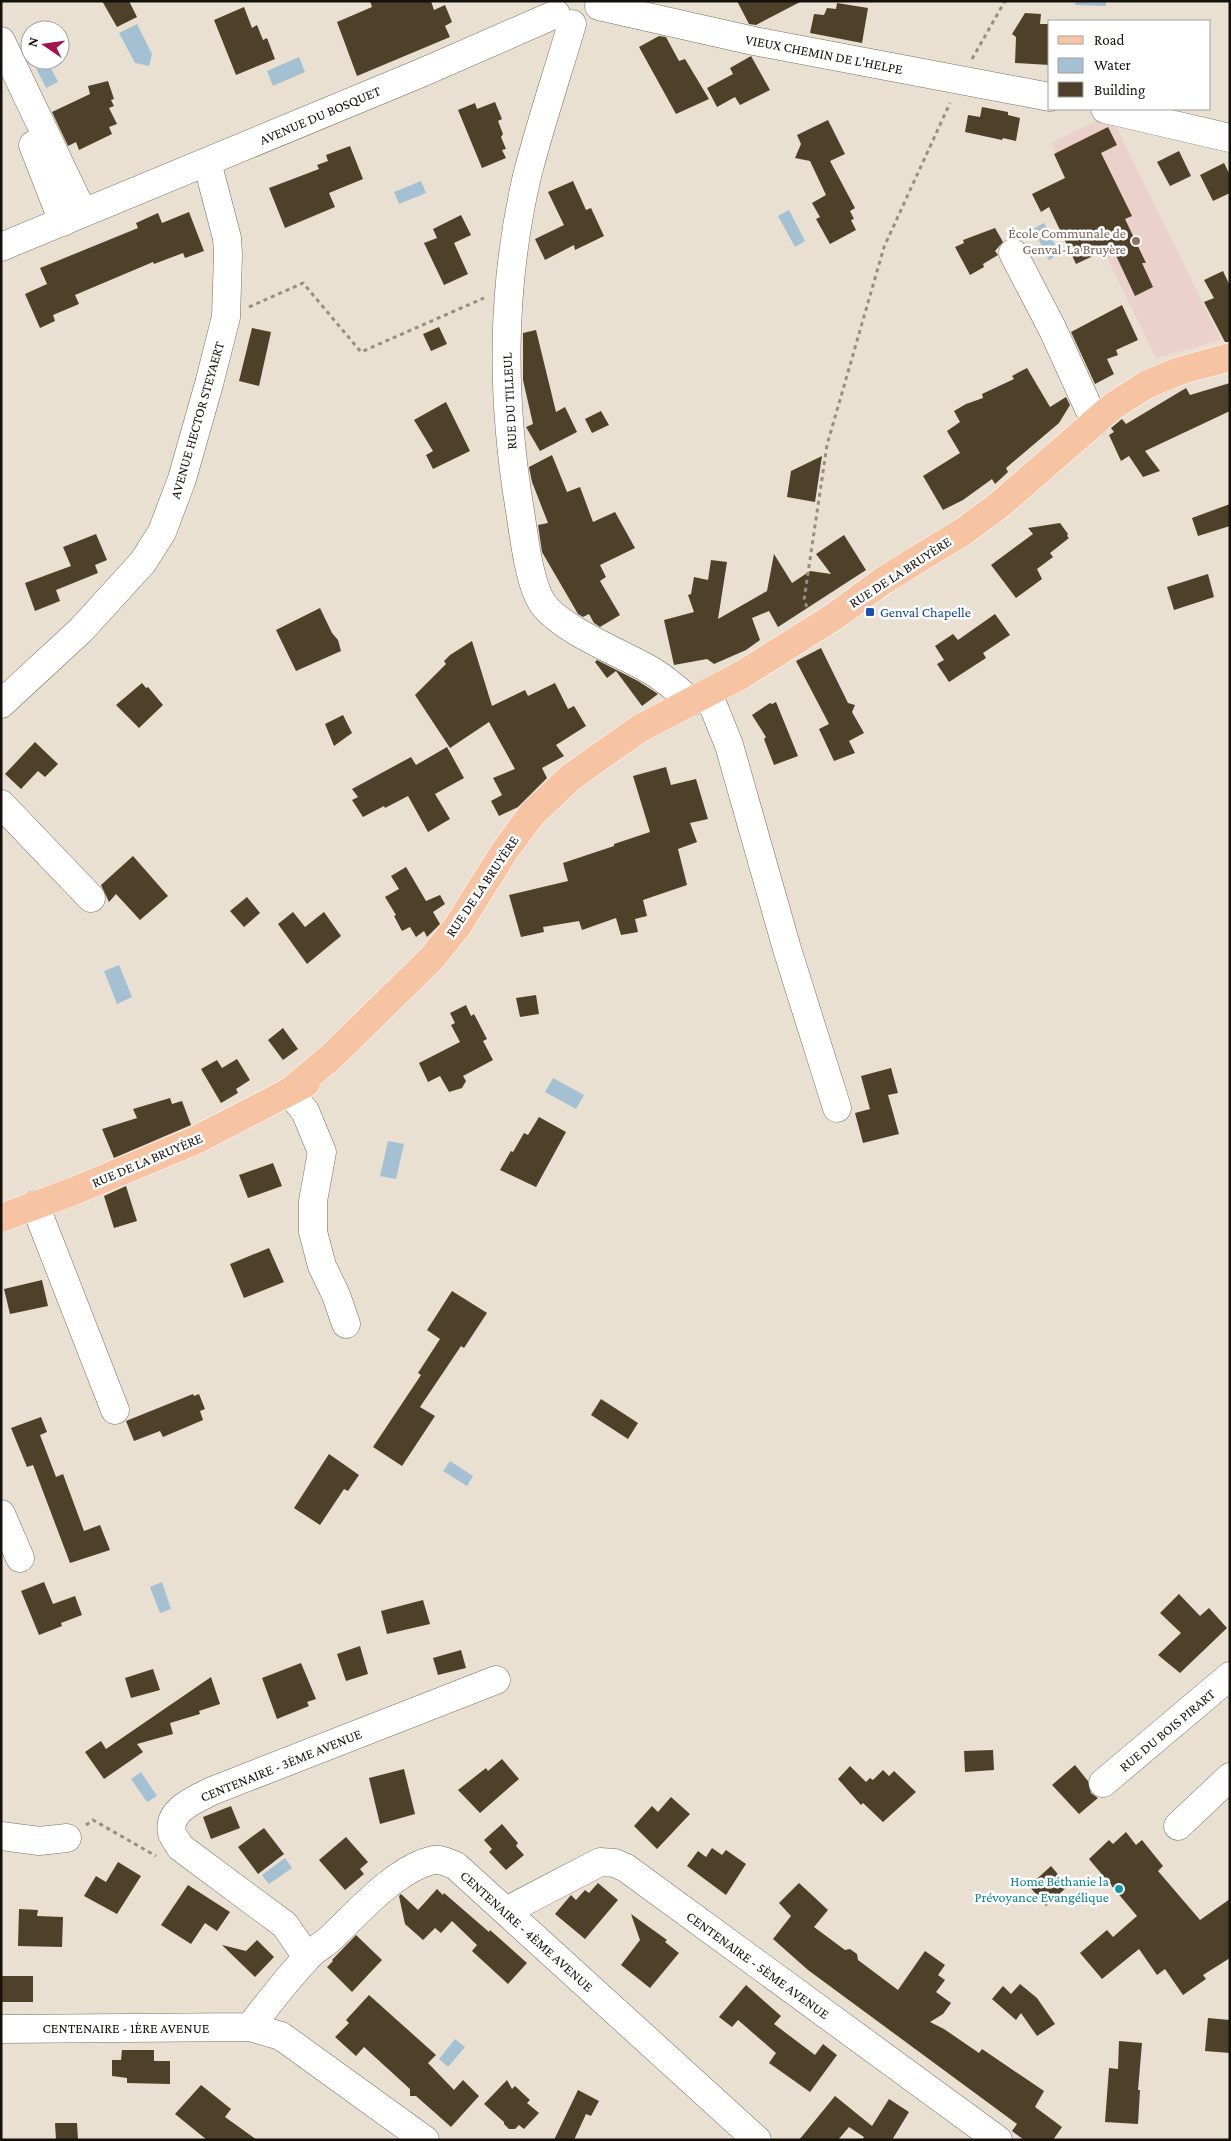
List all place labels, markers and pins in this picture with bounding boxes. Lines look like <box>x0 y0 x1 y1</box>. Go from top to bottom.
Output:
place label: École Communale de Genval-La Bruyère <box>1008 225 1126 257</box>
marker: École Communale de Genval-La Bruyère <box>1130 235 1142 247</box>
place label: Genval Chapelle <box>880 604 971 620</box>
marker: Genval Chapelle <box>864 606 876 618</box>
place label: Home Béthanie la Prévoyance Evangélique <box>974 1873 1110 1905</box>
marker: Home Béthanie la Prévoyance Evangélique <box>1113 1883 1125 1895</box>

